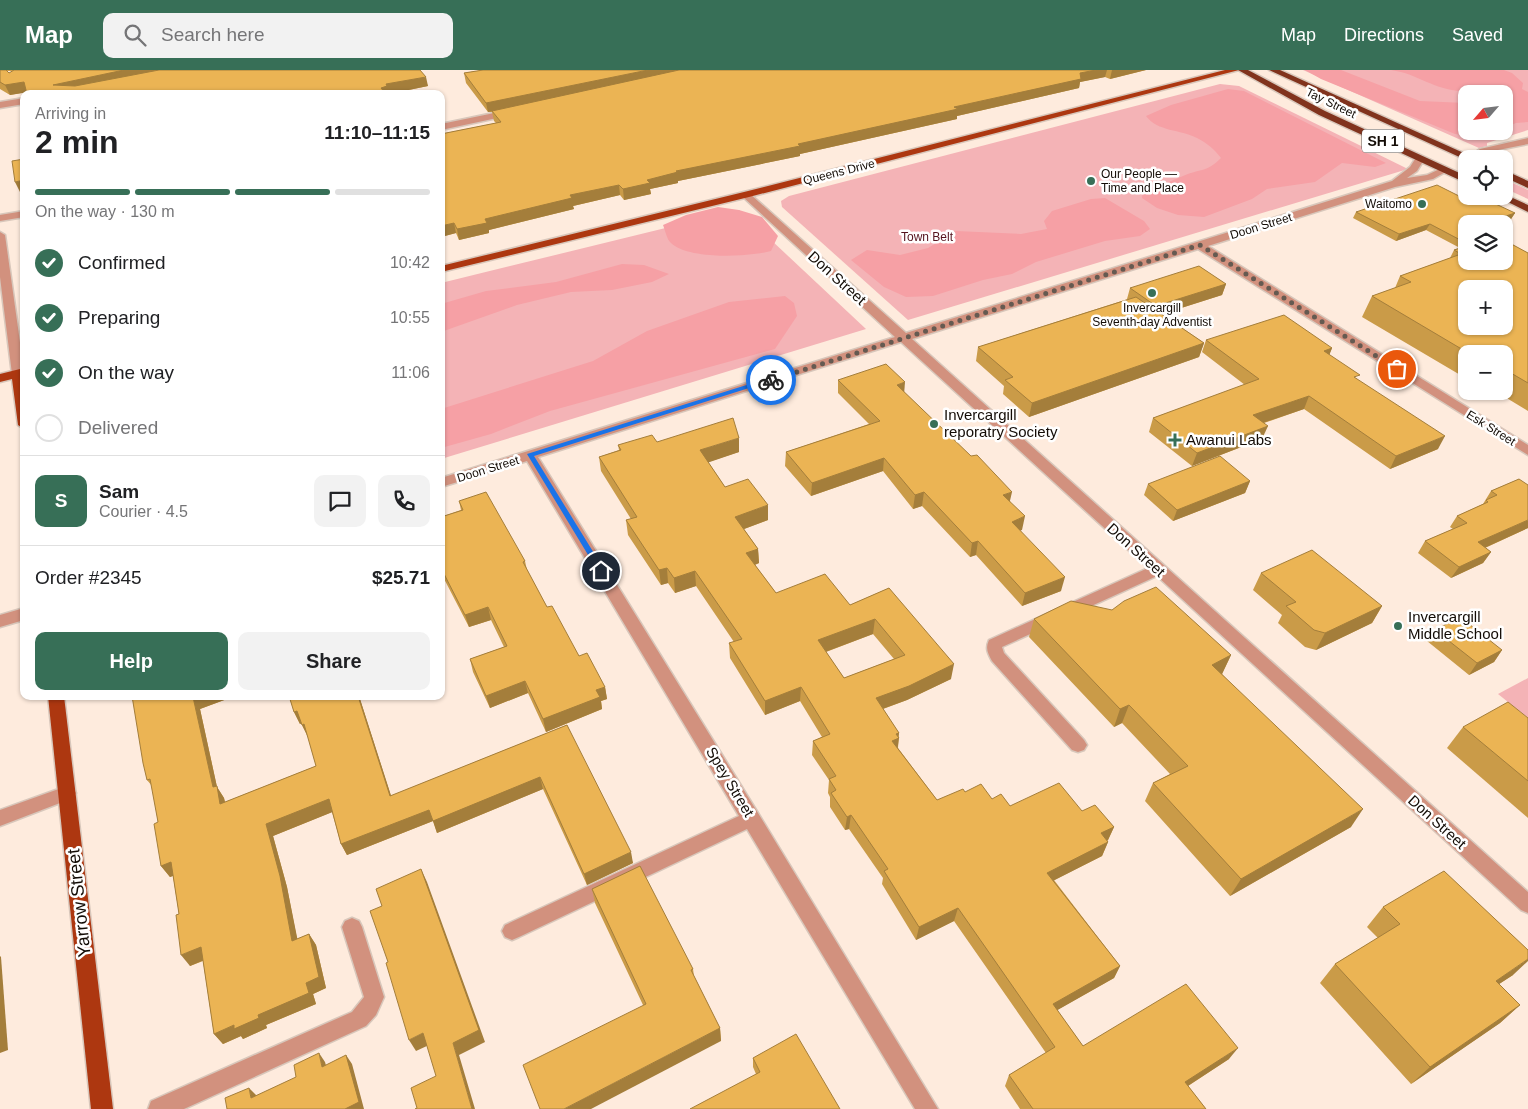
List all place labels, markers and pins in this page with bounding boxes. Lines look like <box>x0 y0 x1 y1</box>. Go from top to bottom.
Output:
place label: Our People — Time and Place <box>1101 167 1184 195</box>
marker: Our People — Time and Place <box>1085 175 1097 187</box>
place label: Waitomo <box>1365 197 1412 211</box>
marker: Waitomo <box>1416 198 1428 210</box>
marker: Invercargill Seventh-day Adventist <box>1146 287 1158 299</box>
place label: Invercargill Seventh-day Adventist <box>1092 301 1212 329</box>
pin <box>1376 348 1418 390</box>
place label: Invercargill reporatry Society <box>944 406 1058 440</box>
marker: Invercargill reporatry Society <box>928 418 940 430</box>
place label: Awanui Labs <box>1186 431 1272 448</box>
marker: Awanui Labs <box>1168 433 1182 447</box>
pin <box>580 550 622 592</box>
place label: Invercargill Middle School <box>1408 608 1502 642</box>
marker: Invercargill Middle School <box>1392 620 1404 632</box>

